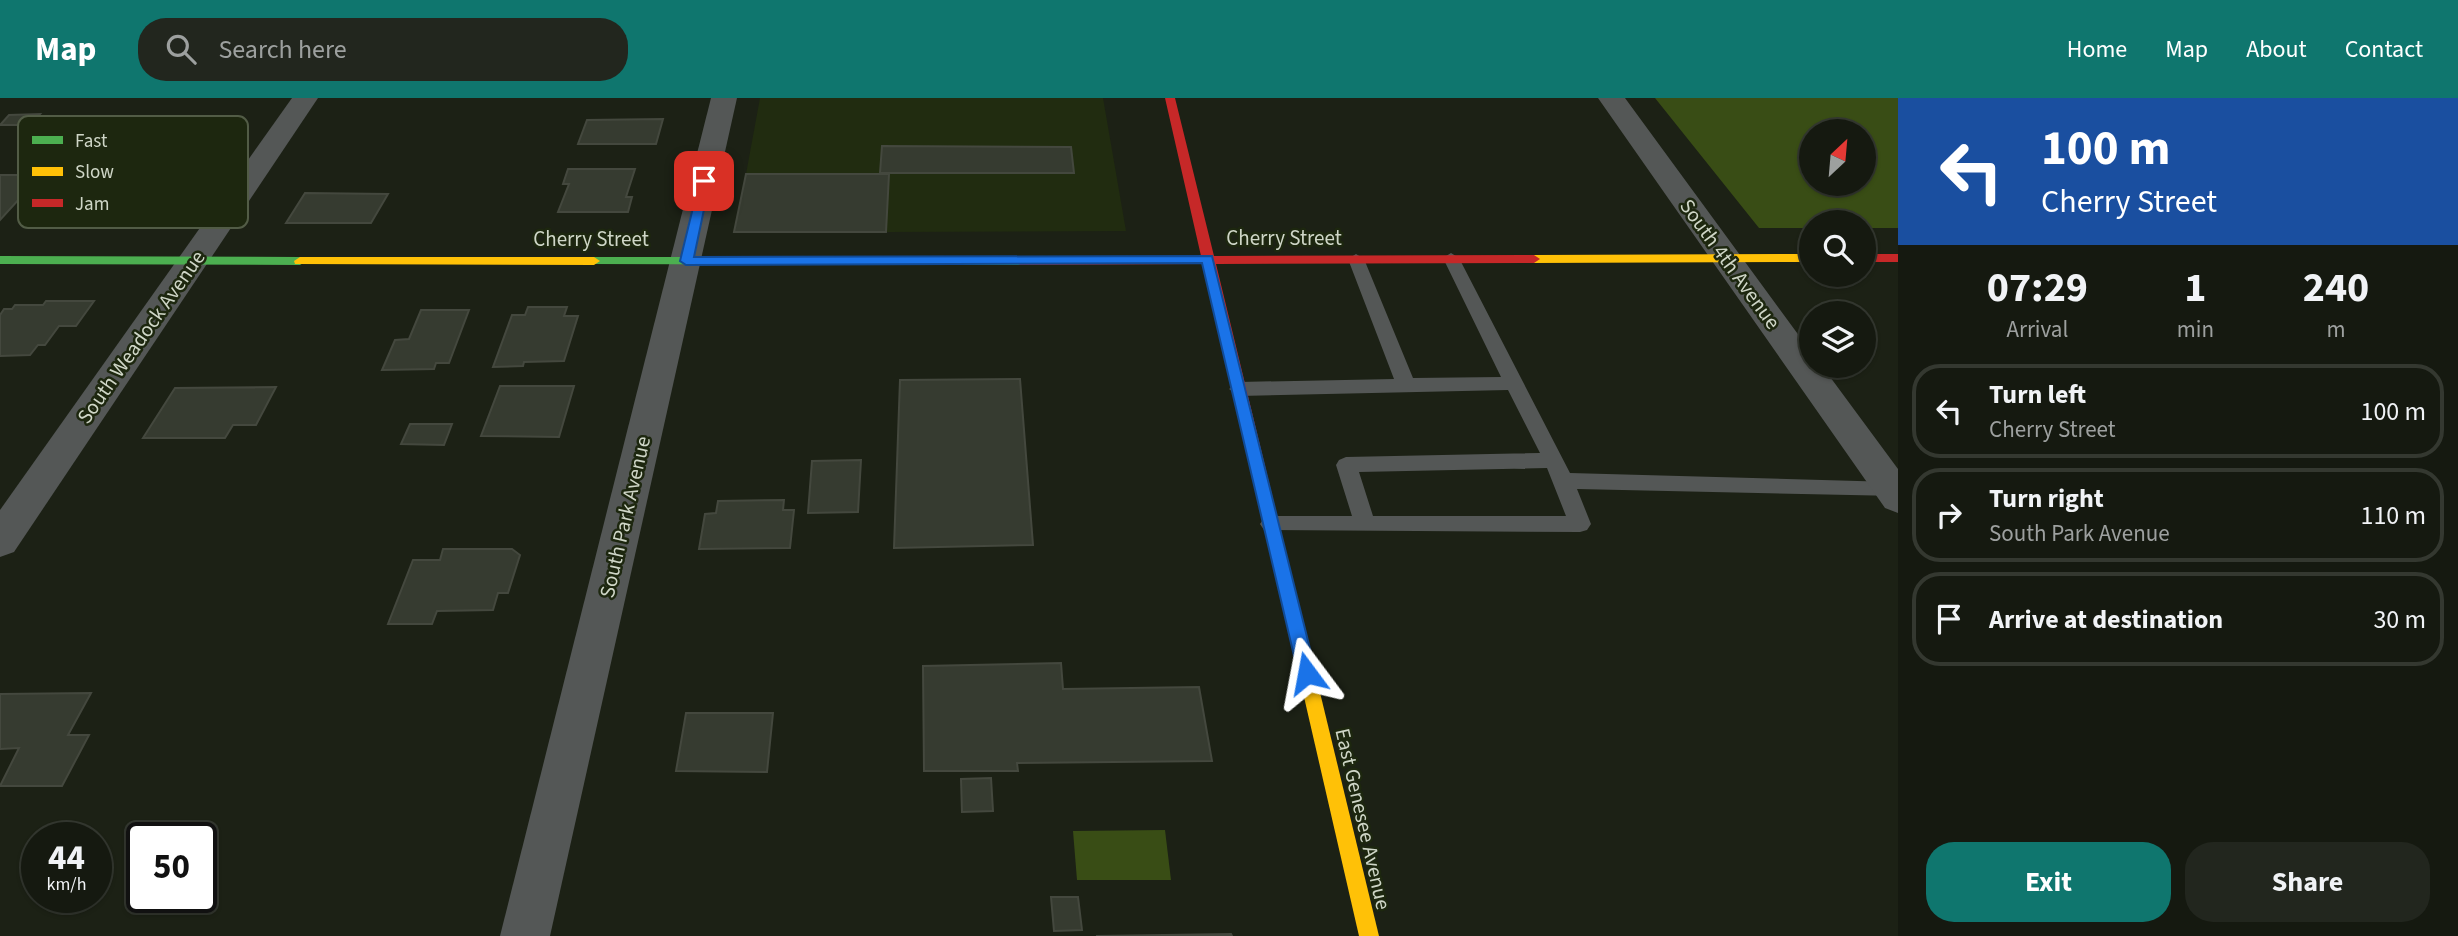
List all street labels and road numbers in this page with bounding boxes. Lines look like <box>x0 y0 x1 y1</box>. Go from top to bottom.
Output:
street label: South 4th Avenue <box>1672 193 1788 335</box>
street label: Cherry Street <box>1226 223 1342 253</box>
street label: Cherry Street <box>533 224 649 254</box>
street label: South Weadock Avenue <box>70 244 212 430</box>
street label: South Park Avenue <box>592 433 658 601</box>
street label: East Genesee Avenue <box>1328 725 1398 913</box>

